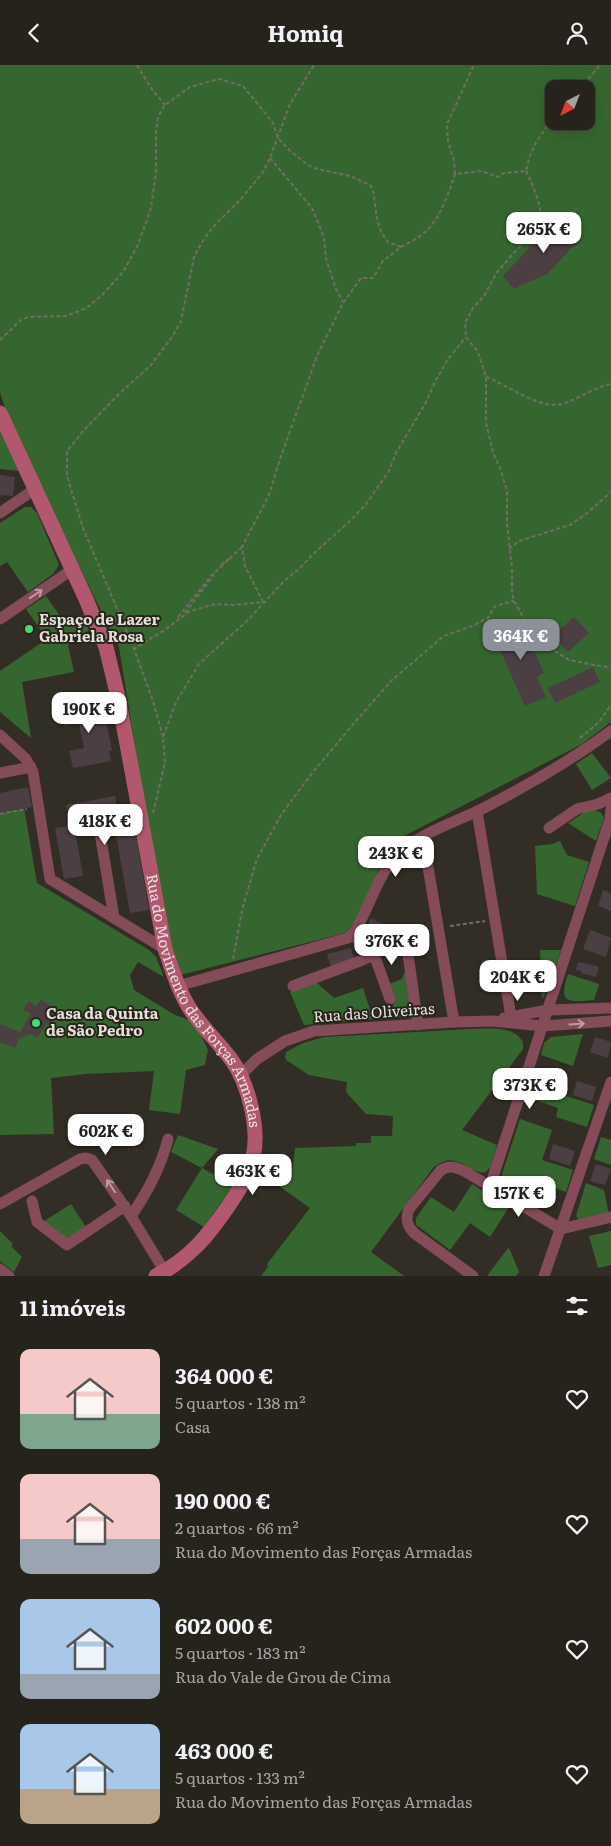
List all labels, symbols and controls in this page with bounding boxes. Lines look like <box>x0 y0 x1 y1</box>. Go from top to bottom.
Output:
text: Homiq <box>268 16 343 49</box>
icon: back <box>20 19 48 47</box>
icon: person <box>563 19 591 47</box>
north arrow <box>545 80 595 130</box>
map controls <box>545 80 595 130</box>
pin: 265K € <box>503 211 585 254</box>
text: 265K € <box>517 216 571 240</box>
one-way arrow <box>29 589 43 599</box>
place label: Espaço de Lazer Gabriela Rosa <box>39 607 160 647</box>
pin: 364K € <box>480 619 562 661</box>
marker: Espaço de Lazer Gabriela Rosa <box>23 623 35 635</box>
text: 364K € <box>494 623 548 647</box>
pin: 190K € <box>48 691 130 734</box>
text: 190K € <box>63 696 115 720</box>
pin: 418K € <box>64 803 146 846</box>
text: 418K € <box>79 808 131 832</box>
pin: 243K € <box>355 835 437 878</box>
text: 243K € <box>369 840 423 864</box>
street label: Rua do Movimento das Forças Armadas <box>141 872 267 1129</box>
pin: 376K € <box>351 923 433 966</box>
text: 376K € <box>365 928 419 952</box>
pin: 204K € <box>477 959 559 1002</box>
text: 204K € <box>491 964 545 988</box>
street label: Rua das Oliveiras <box>312 996 436 1027</box>
place label: Casa da Quinta de São Pedro <box>46 1001 159 1041</box>
marker: Casa da Quinta de São Pedro <box>30 1017 42 1029</box>
one-way arrow <box>569 1019 585 1028</box>
pin: 373K € <box>489 1067 571 1110</box>
text: 373K € <box>503 1072 557 1096</box>
pin: 602K € <box>65 1113 147 1156</box>
text: 602K € <box>79 1118 133 1142</box>
pin: 463K € <box>212 1153 294 1196</box>
text: 463K € <box>226 1158 280 1182</box>
pin: 157K € <box>478 1175 560 1218</box>
one-way arrow <box>106 1179 116 1193</box>
text: 157K € <box>494 1180 544 1204</box>
text: 11 imóveis <box>20 1291 125 1322</box>
icon: filters <box>563 1292 591 1320</box>
text: 364 000 € <box>175 1359 273 1390</box>
icon: home <box>60 1369 120 1429</box>
icon: heart <box>563 1385 591 1413</box>
text: 5 quartos · 138 m² <box>175 1390 306 1414</box>
text: Casa <box>175 1414 210 1438</box>
text: 190 000 € <box>175 1484 271 1515</box>
icon: home <box>60 1494 120 1554</box>
icon: heart <box>563 1510 591 1538</box>
text: 2 quartos · 66 m² <box>175 1515 299 1539</box>
text: Rua do Movimento das Forças Armadas <box>175 1539 472 1563</box>
text: 602 000 € <box>175 1609 273 1640</box>
icon: home <box>60 1619 120 1679</box>
icon: heart <box>563 1635 591 1663</box>
text: 5 quartos · 183 m² <box>175 1640 306 1664</box>
text: Rua do Vale de Grou de Cima <box>175 1664 391 1688</box>
text: 463 000 € <box>175 1734 273 1765</box>
icon: home <box>60 1744 120 1804</box>
icon: heart <box>563 1760 591 1788</box>
text: 5 quartos · 133 m² <box>175 1765 305 1789</box>
text: Rua do Movimento das Forças Armadas <box>175 1789 472 1813</box>

